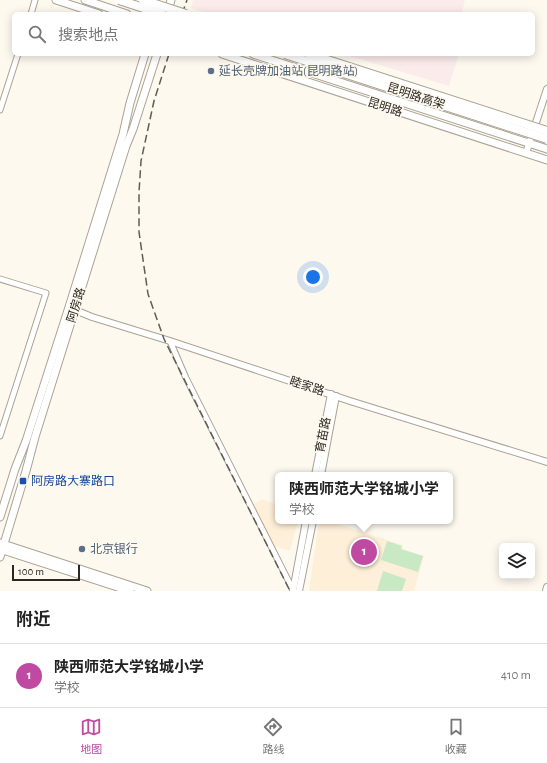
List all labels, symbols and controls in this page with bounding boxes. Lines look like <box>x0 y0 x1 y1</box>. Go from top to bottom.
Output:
search box <box>12 12 535 56</box>
icon: search <box>26 23 48 45</box>
text: 搜索地点 <box>58 28 118 43</box>
place label: 延长壳牌加油站(昆明路站) <box>219 64 358 77</box>
marker: 延长壳牌加油站(昆明路站) <box>206 66 216 76</box>
street label: 昆明路高架 <box>385 80 447 112</box>
street label: 昆明路 <box>366 95 404 119</box>
your location <box>303 267 323 287</box>
street label: 阿房路 <box>64 286 87 324</box>
street label: 睦家路 <box>288 374 326 397</box>
street label: 育苗路 <box>313 416 332 454</box>
popup <box>275 472 453 524</box>
place label: 阿房路大寨路口 <box>31 474 115 487</box>
marker: 阿房路大寨路口 <box>18 476 28 486</box>
text: 陕西师范大学铭城小学 <box>289 482 439 497</box>
text: 学校 <box>289 504 315 517</box>
pin: 1 <box>351 537 377 567</box>
place label: 北京银行 <box>90 542 138 555</box>
map controls <box>499 543 535 579</box>
button: layers <box>499 543 535 579</box>
marker: 北京银行 <box>77 544 87 554</box>
scale bar <box>12 563 80 582</box>
text: 100 m <box>18 566 44 577</box>
text: 附近 <box>16 611 50 628</box>
text: 陕西师范大学铭城小学 <box>54 660 204 675</box>
text: 1 <box>27 669 31 682</box>
text: 410 m <box>501 669 531 682</box>
text: 学校 <box>54 682 80 695</box>
tab: 地图 <box>80 716 102 756</box>
tab: 路线 <box>262 716 284 756</box>
tab: 收藏 <box>445 716 467 756</box>

